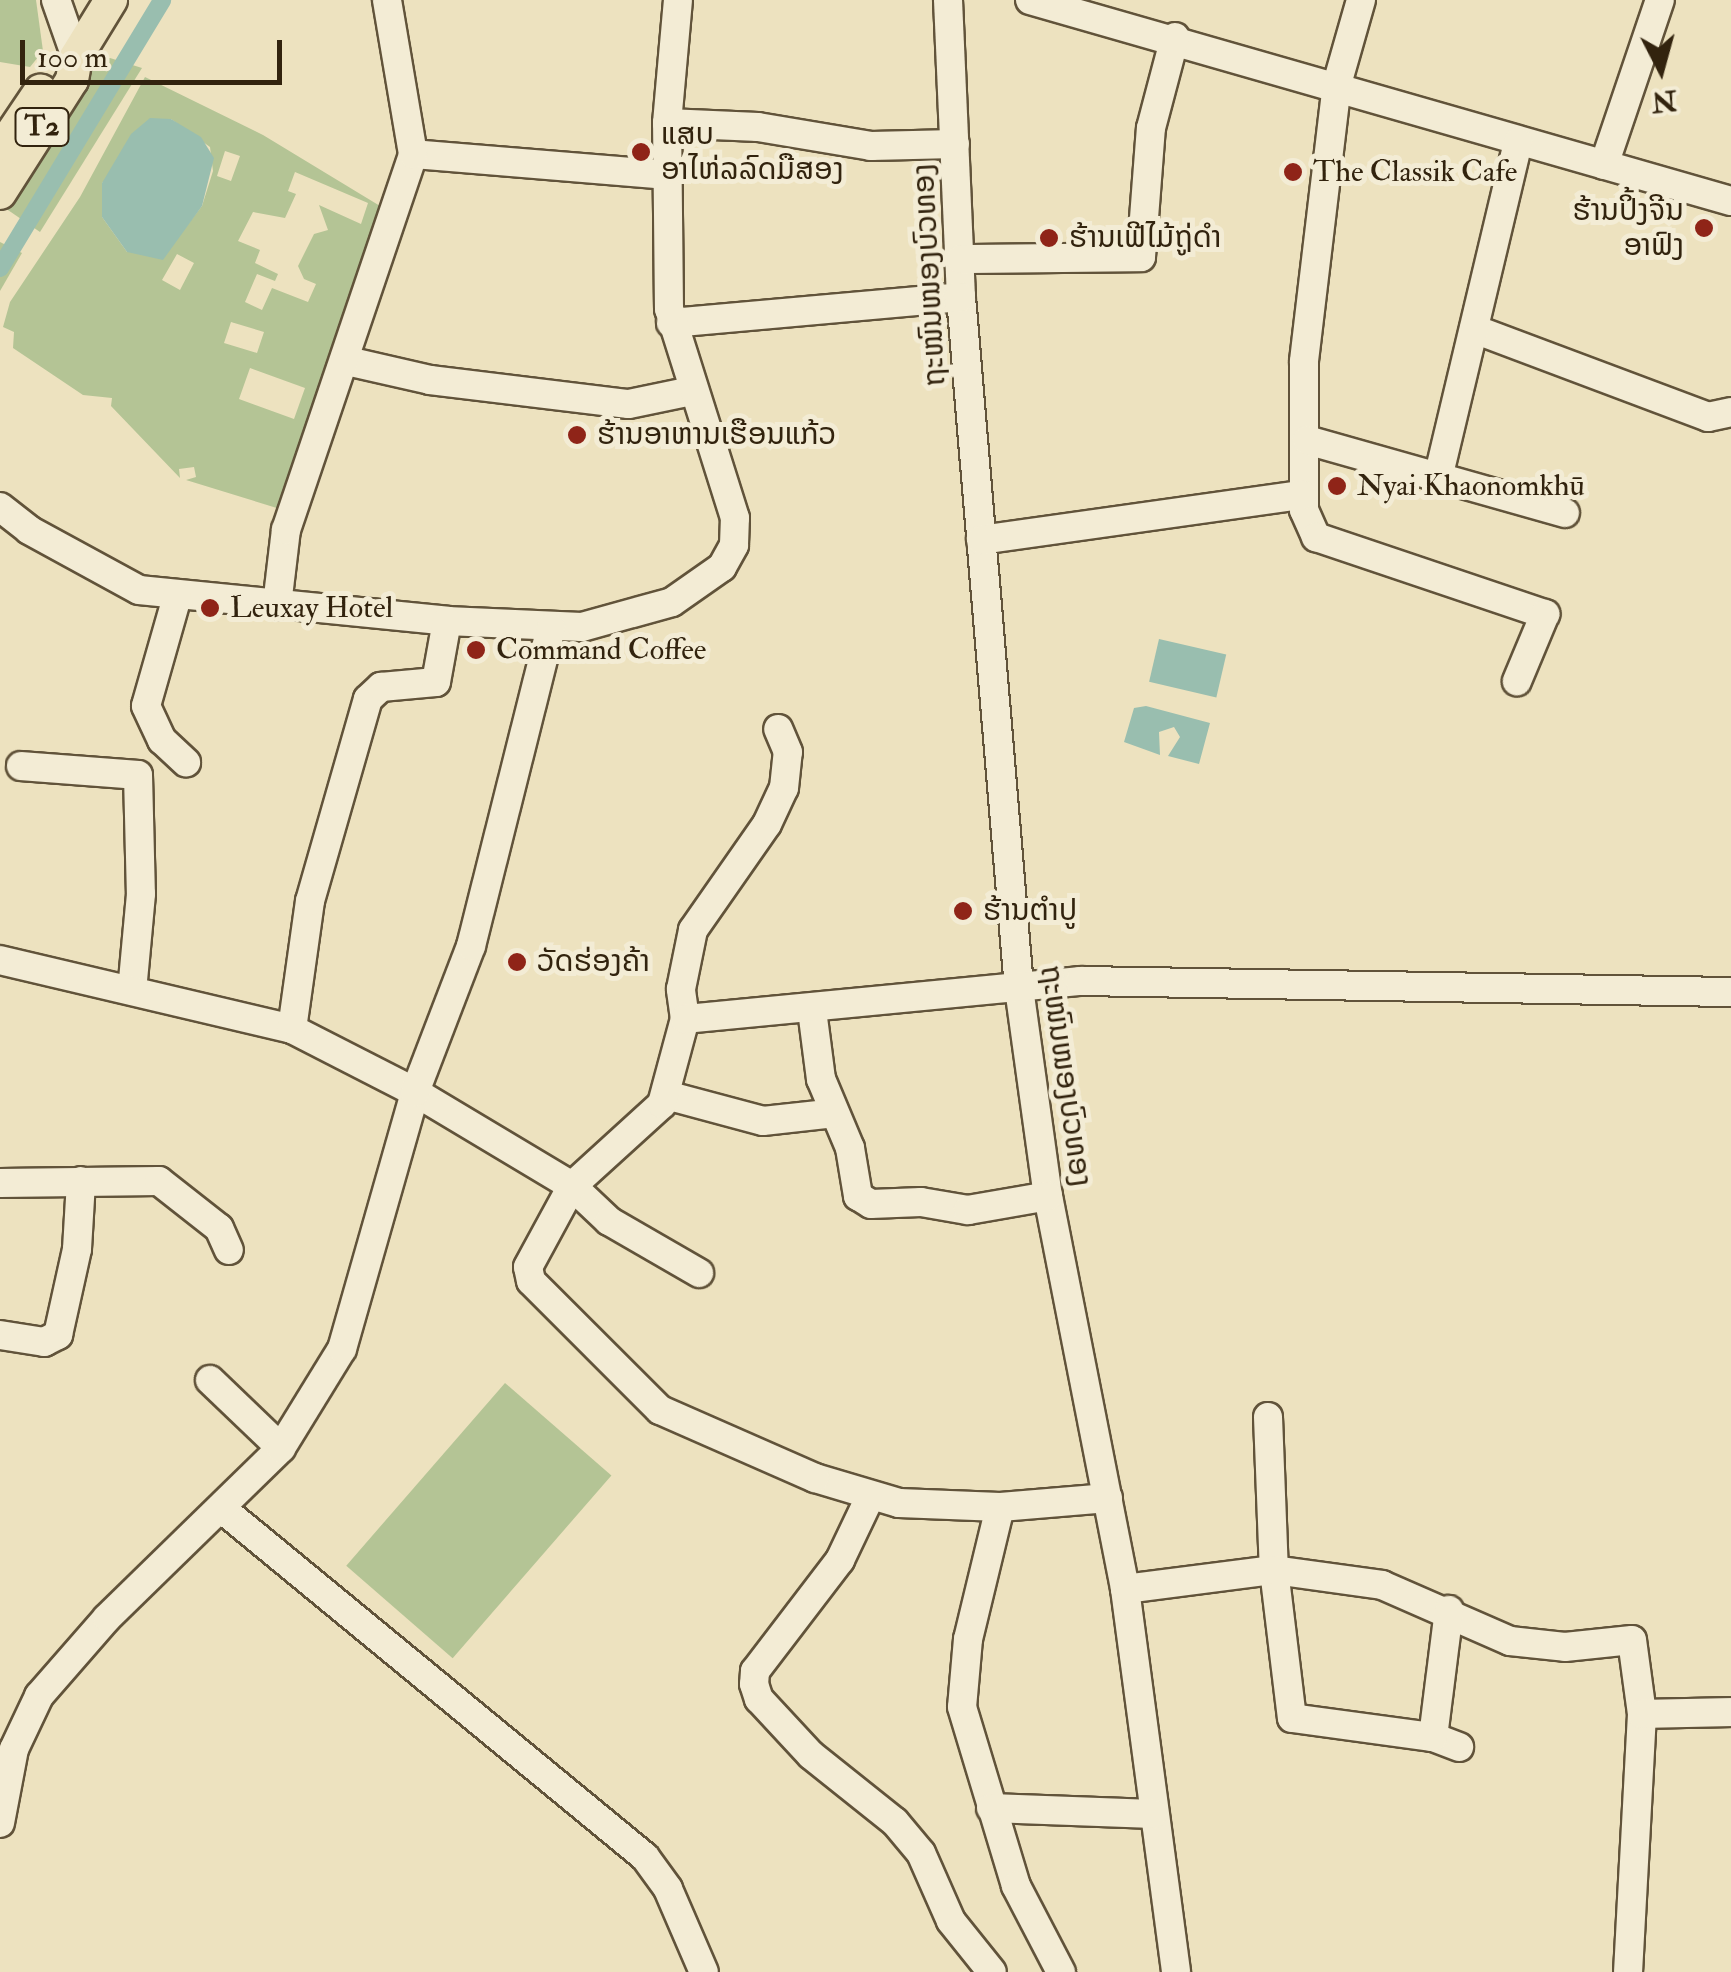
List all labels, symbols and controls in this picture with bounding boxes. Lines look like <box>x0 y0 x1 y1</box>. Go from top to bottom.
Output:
scale bar <box>25 20 288 82</box>
north arrow <box>1611 20 1711 120</box>
text: 100 m <box>37 39 108 76</box>
text: N <box>1650 82 1678 119</box>
road number: T2 <box>15 104 70 150</box>
place label: ແສບ ອາໄຫ່ລລົດມືສອງ <box>661 117 844 188</box>
marker: ແສບ ອາໄຫ່ລລົດມືສອງ <box>630 141 652 163</box>
place label: The Classik Cafe <box>1313 154 1517 190</box>
marker: The Classik Cafe <box>1282 161 1304 183</box>
street label: ຖະໜົນໜອງບົວທອງ <box>906 163 954 387</box>
place label: ຮ້ານປິ້ງຈີນ ອາຟົງ <box>1572 193 1684 264</box>
marker: ຮ້ານປິ້ງຈີນ ອາຟົງ <box>1693 217 1715 239</box>
place label: ຮ້ານເຟີໄມ້ຖູ່ດຳ <box>1069 220 1222 256</box>
marker: ຮ້ານເຟີໄມ້ຖູ່ດຳ <box>1038 227 1060 249</box>
place label: ຮ້ານອາຫານເຮືອນແກ້ວ <box>597 417 836 453</box>
marker: ຮ້ານອາຫານເຮືອນແກ້ວ <box>566 424 588 446</box>
place label: Nyai Khaonomkhū <box>1357 468 1585 504</box>
marker: Nyai Khaonomkhū <box>1326 475 1348 497</box>
place label: Leuxay Hotel <box>230 590 393 626</box>
marker: Leuxay Hotel <box>199 597 221 619</box>
place label: Command Coffee <box>496 632 706 668</box>
marker: Command Coffee <box>465 639 487 661</box>
place label: ຮ້ານຕຳປູ <box>983 893 1077 929</box>
marker: ຮ້ານຕຳປູ <box>952 900 974 922</box>
place label: ວັດຮ່ອງຄ້າ <box>537 944 650 980</box>
marker: ວັດຮ່ອງຄ້າ <box>506 951 528 973</box>
street label: ຖະໜົນໜອງບົວທອງ <box>1032 963 1098 1189</box>

